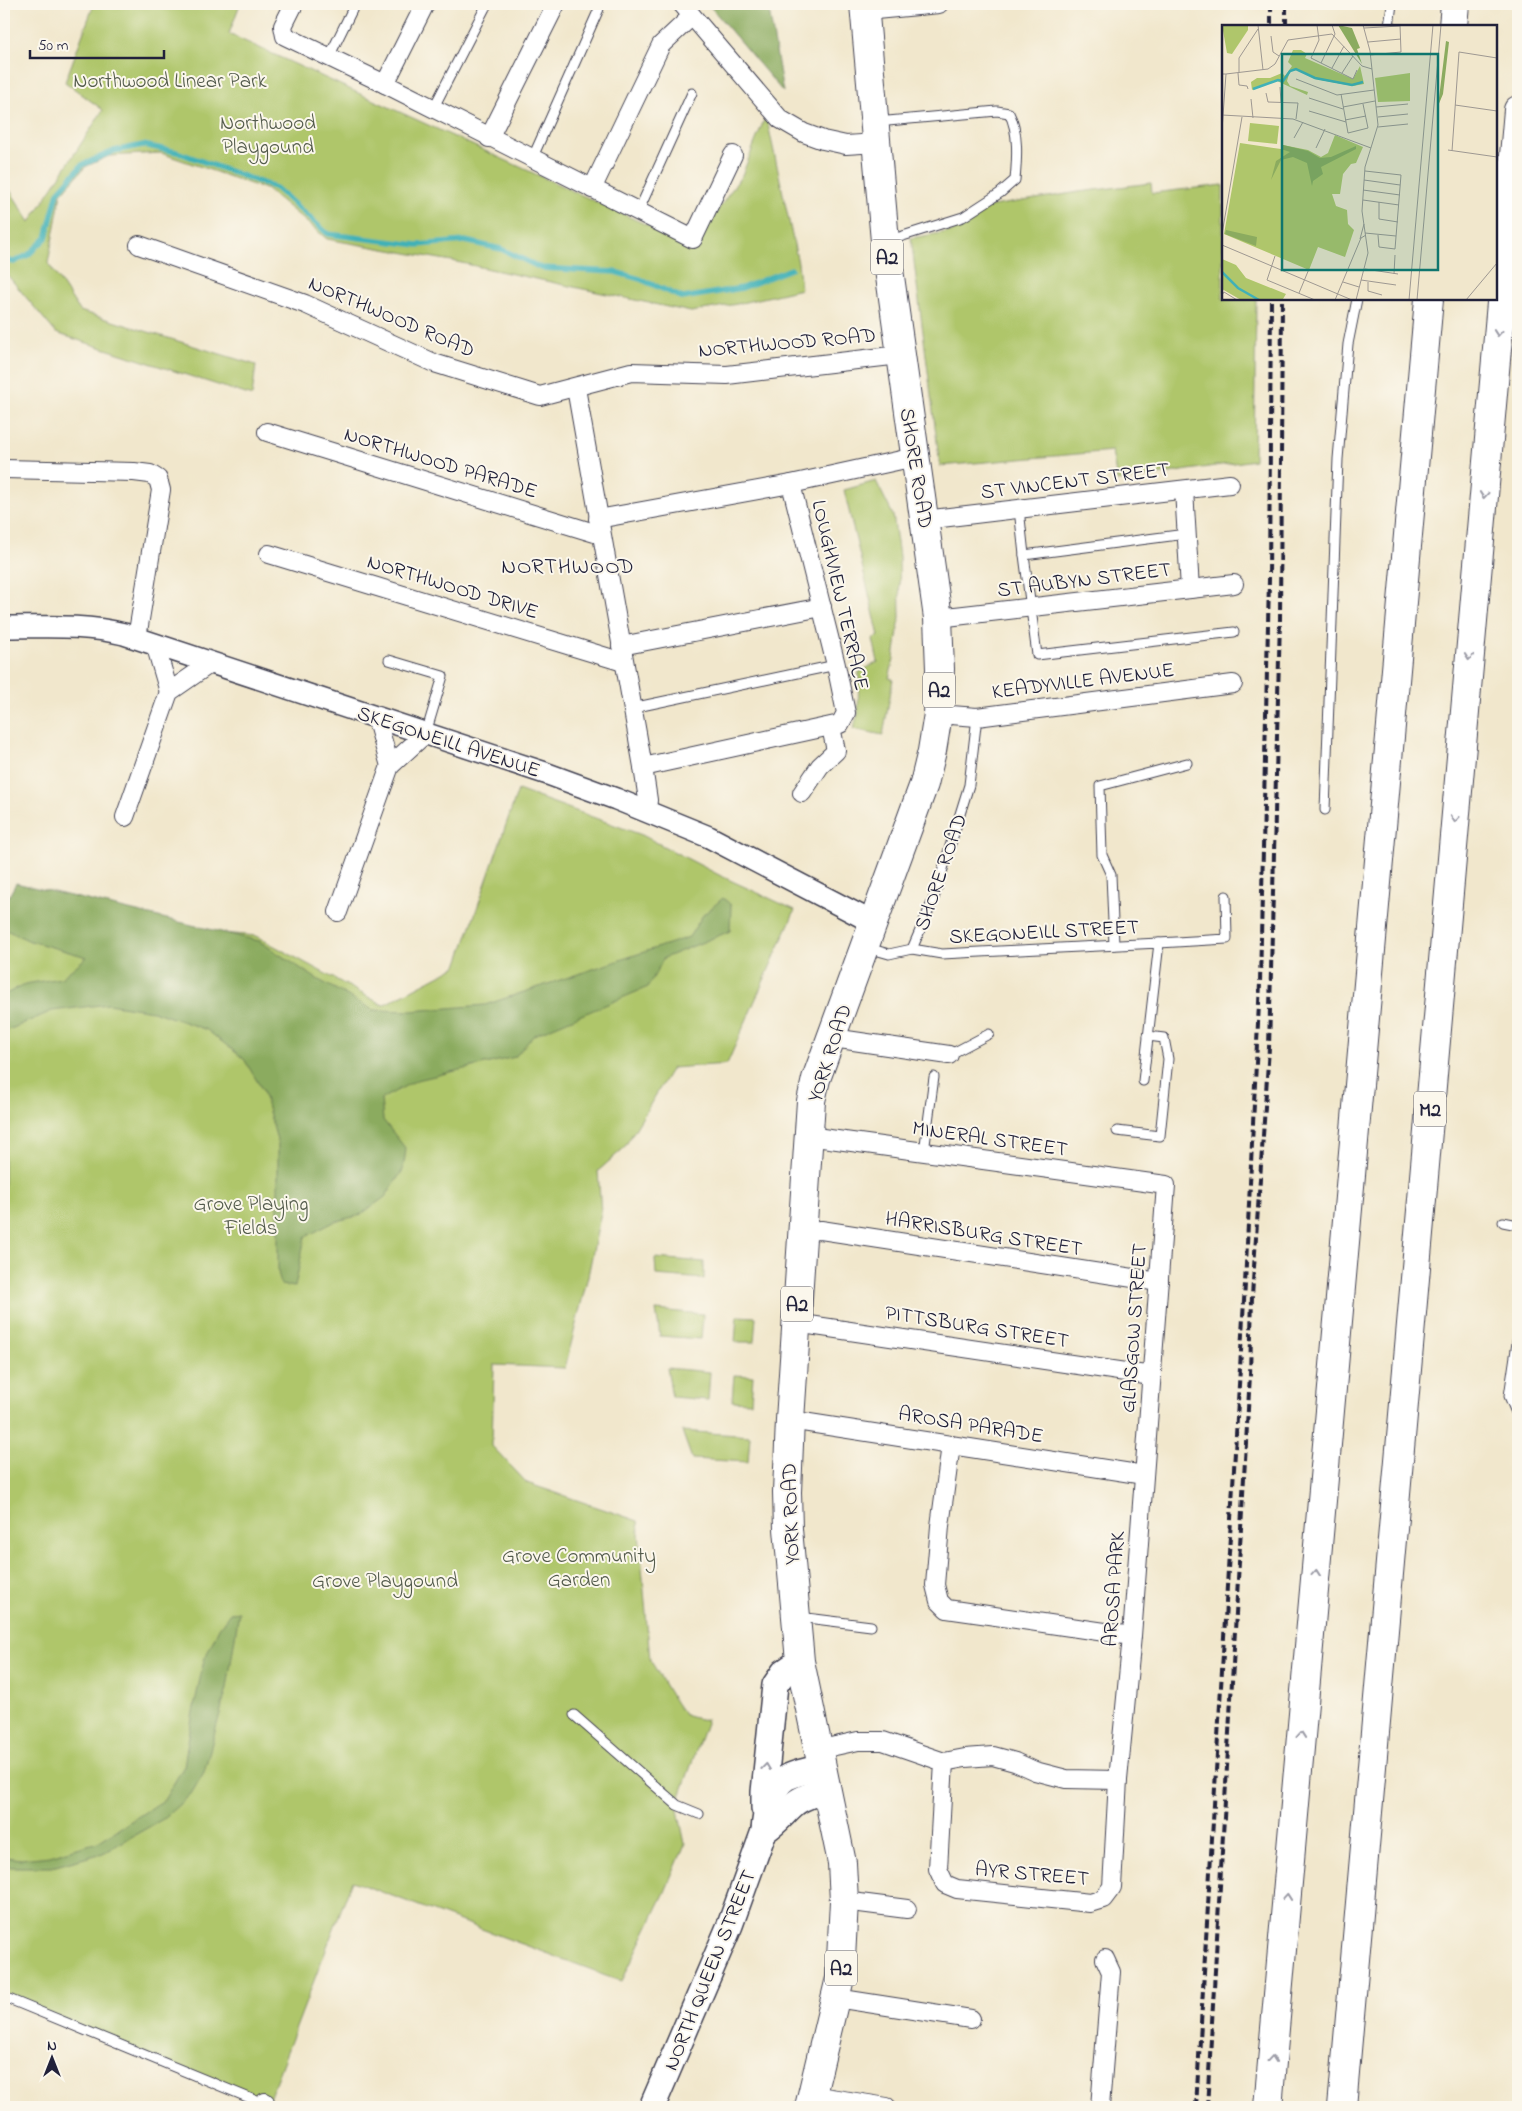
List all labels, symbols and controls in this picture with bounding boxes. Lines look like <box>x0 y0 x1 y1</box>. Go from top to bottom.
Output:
inset map <box>1222 25 1497 300</box>
scale bar <box>30 28 164 60</box>
text: 50 m <box>38 35 69 57</box>
park label: Northwood Linear Park <box>73 67 268 97</box>
park label: Northwood Playgound <box>220 109 316 165</box>
road number: A2 <box>871 240 903 274</box>
street label: NORTHWOOD ROAD <box>303 269 479 366</box>
street label: NORTHWOOD ROAD <box>697 321 877 367</box>
one-way arrow <box>1493 330 1504 338</box>
street label: SHORE ROAD <box>891 406 939 531</box>
street label: NORTHWOOD PARADE <box>340 420 541 508</box>
street label: ST VINCENT STREET <box>979 456 1171 508</box>
one-way arrow <box>1478 491 1489 499</box>
street label: LOUGHVIEW TERRACE <box>803 497 876 694</box>
street label: NORTHWOOD DRIVE <box>363 548 542 628</box>
district label: NORTHWOOD <box>501 552 635 584</box>
street label: ST AUBYN STREET <box>996 555 1173 607</box>
one-way arrow <box>1464 653 1475 661</box>
street label: KEADYVILLE AVENUE <box>990 656 1176 708</box>
road number: A2 <box>923 672 955 708</box>
street label: SKEGONEILL AVENUE <box>353 699 544 787</box>
street label: SHORE ROAD <box>908 810 976 935</box>
one-way arrow <box>1450 815 1461 823</box>
street label: SKEGONEILL STREET <box>948 913 1140 953</box>
street label: YORK ROAD <box>801 1001 861 1107</box>
road number: M2 <box>1414 1092 1446 1126</box>
street label: MINERAL STREET <box>910 1114 1069 1166</box>
park label: Grove Playing Fields <box>193 1190 309 1244</box>
street label: HARRISBURG STREET <box>883 1205 1084 1265</box>
street label: GLASGOW STREET <box>1114 1242 1156 1414</box>
road number: A2 <box>781 1286 813 1322</box>
street label: PITTSBURG STREET <box>883 1299 1071 1357</box>
street label: AROSA PARADE <box>896 1400 1046 1452</box>
street label: YORK ROAD <box>775 1463 809 1565</box>
street label: AROSA PARK <box>1096 1529 1134 1648</box>
park label: Grove Community Garden <box>502 1542 656 1596</box>
park label: Grove Playgound <box>312 1567 458 1599</box>
one-way arrow <box>1310 1569 1321 1577</box>
one-way arrow <box>1296 1731 1307 1739</box>
one-way arrow <box>761 1763 772 1771</box>
street label: AYR STREET <box>974 1855 1090 1895</box>
street label: NORTH QUEEN STREET <box>657 1866 765 2076</box>
one-way arrow <box>1281 1893 1292 1901</box>
road number: A2 <box>825 1950 857 1986</box>
north arrow <box>28 2034 78 2084</box>
text: N <box>47 2036 57 2057</box>
one-way arrow <box>1267 2054 1278 2062</box>

